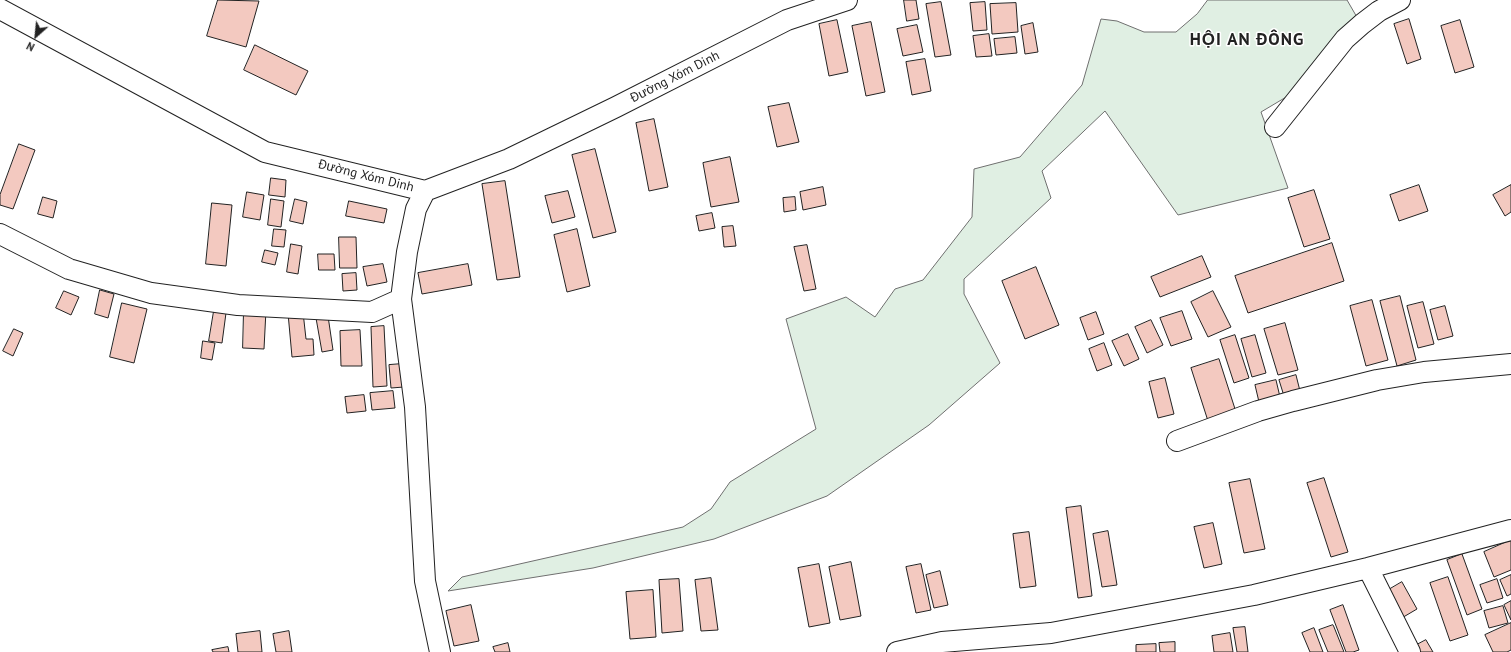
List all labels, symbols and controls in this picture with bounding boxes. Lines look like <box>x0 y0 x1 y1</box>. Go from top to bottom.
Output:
north arrow <box>16 16 56 56</box>
district label: HỘI AN ĐÔNG <box>1190 30 1304 50</box>
text: N <box>24 39 37 55</box>
street label: Đường Xóm Dinh <box>628 48 722 106</box>
street label: Đường Xóm Dinh <box>317 157 415 195</box>

